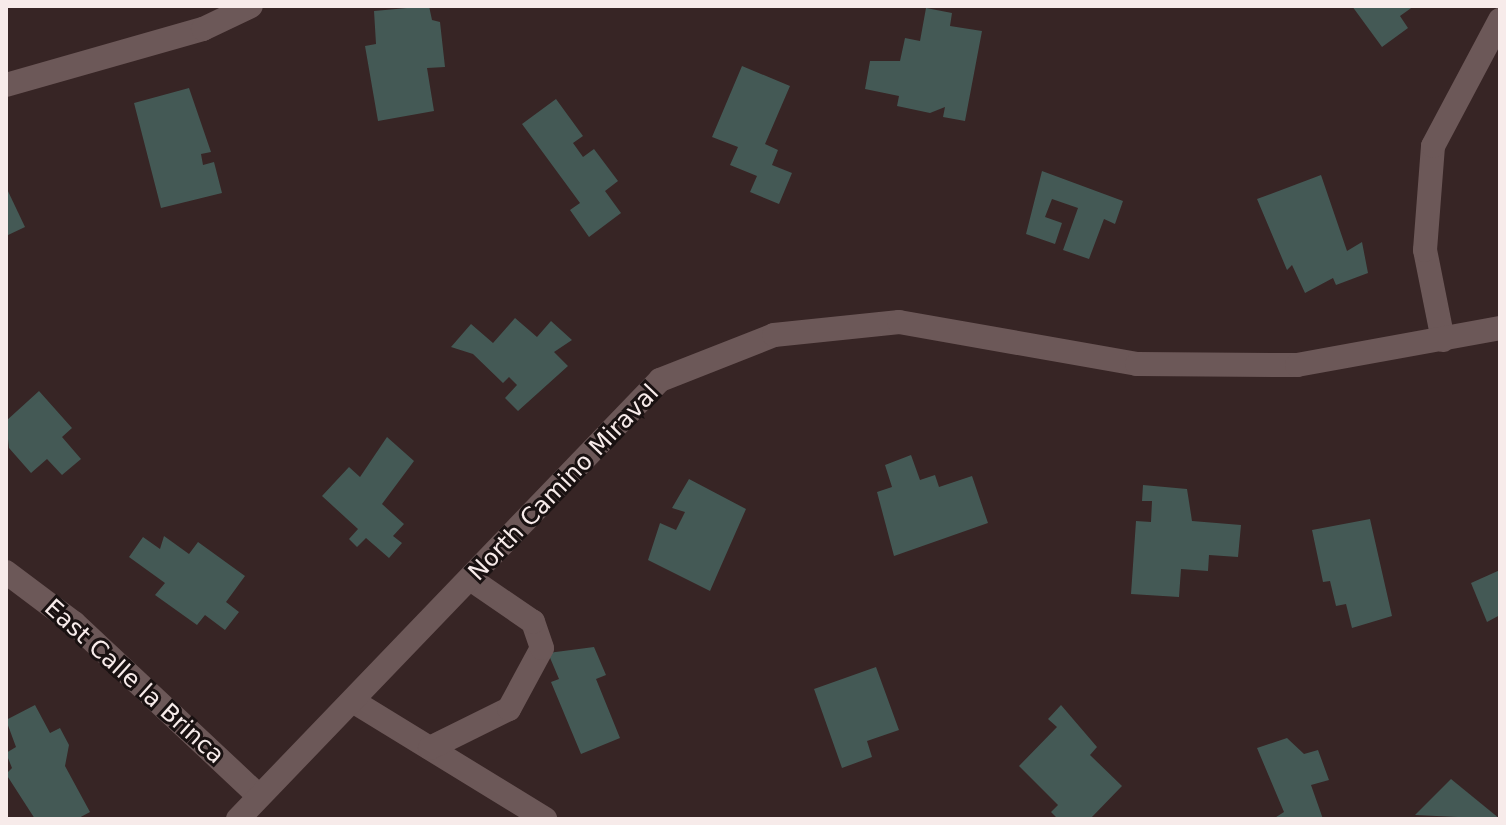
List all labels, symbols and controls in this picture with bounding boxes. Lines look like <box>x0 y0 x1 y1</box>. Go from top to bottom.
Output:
street label: North Camino Miraval <box>463 379 665 587</box>
street label: East Calle la Brinca <box>38 594 230 770</box>

